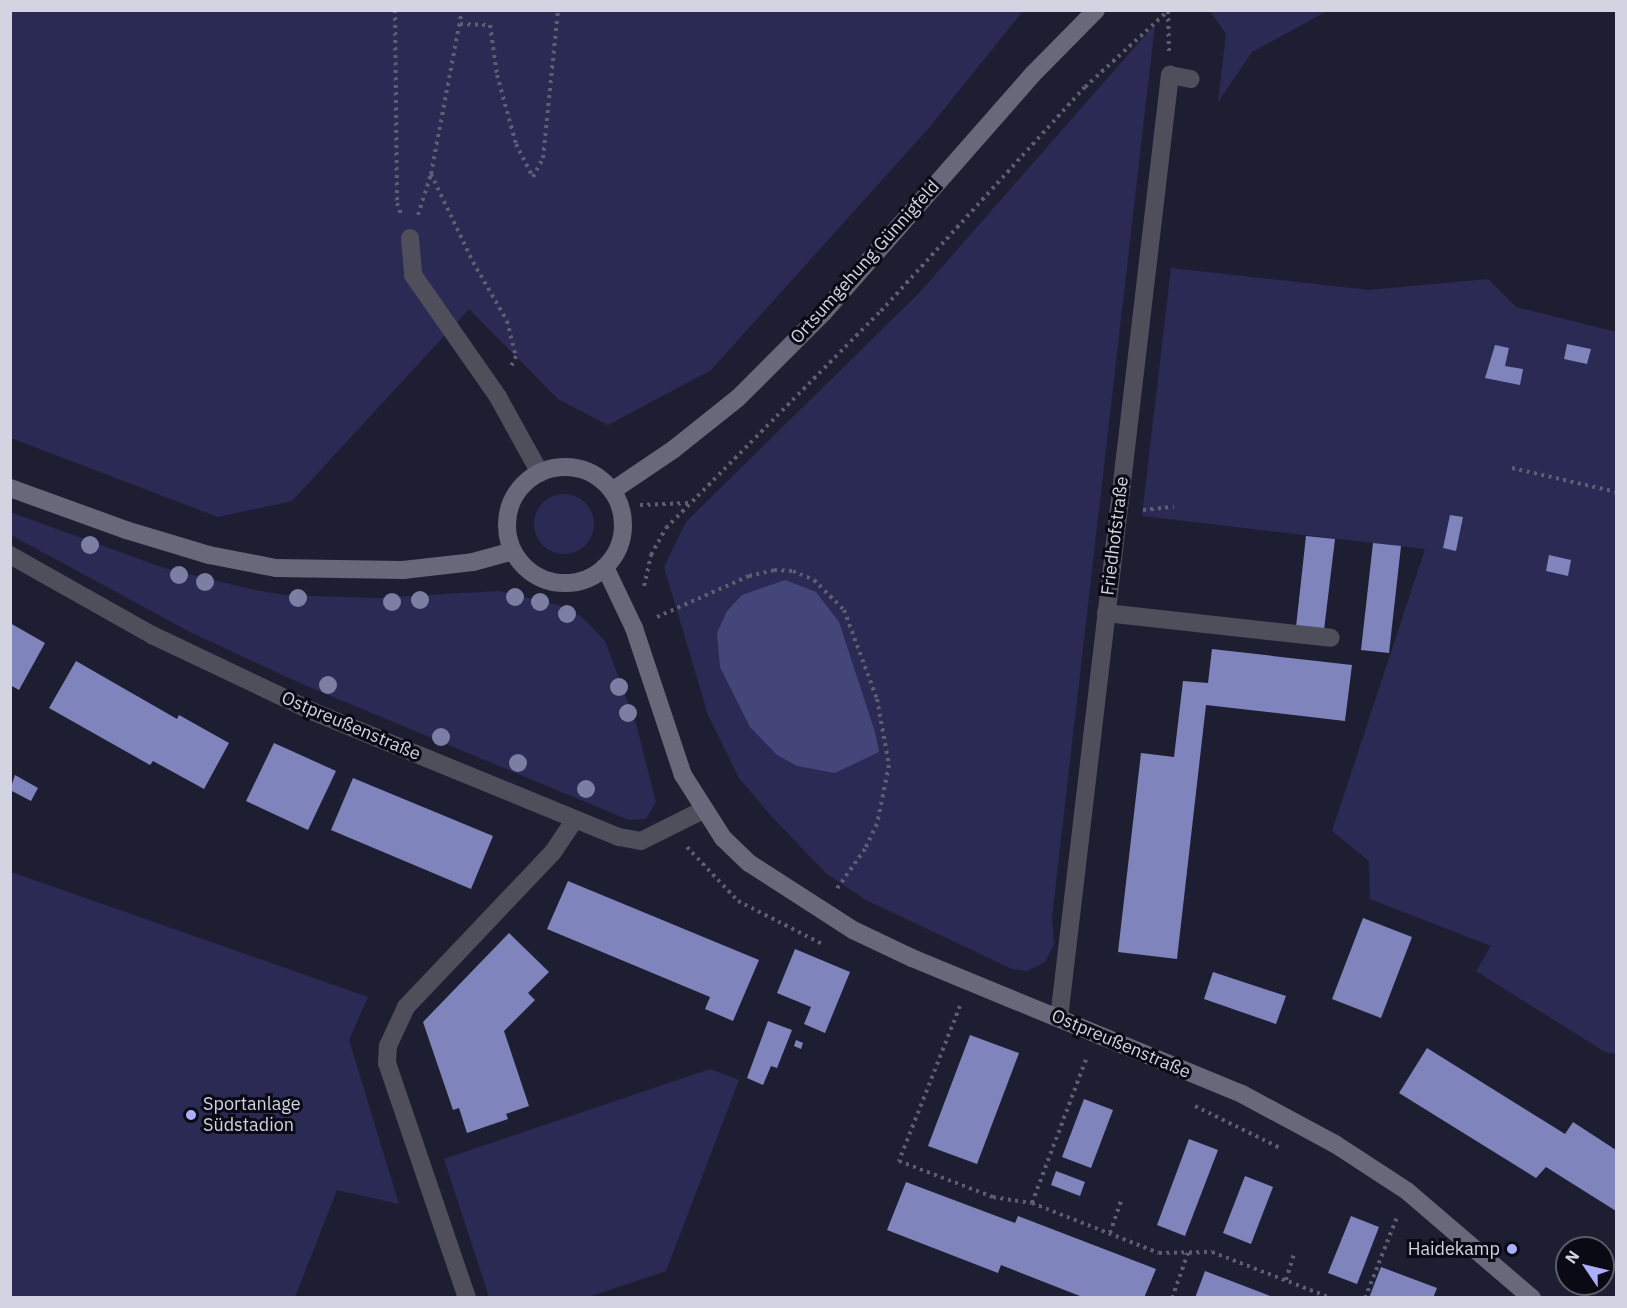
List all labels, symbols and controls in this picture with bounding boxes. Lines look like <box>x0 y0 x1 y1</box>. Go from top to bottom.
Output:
street label: Ortsumgehung Günnigfeld <box>786 176 944 348</box>
street label: Friedhofstraße <box>1097 475 1133 597</box>
street label: Ostpreußenstraße <box>278 687 424 765</box>
street label: Ostpreußenstraße <box>1048 1005 1194 1083</box>
place label: Sportanlage Südstadion <box>203 1094 301 1136</box>
marker: Sportanlage Südstadion <box>184 1108 198 1122</box>
north arrow <box>1555 1236 1615 1296</box>
place label: Haidekamp <box>1408 1238 1500 1260</box>
marker: Haidekamp <box>1505 1242 1519 1256</box>
text: N <box>1560 1246 1583 1267</box>

